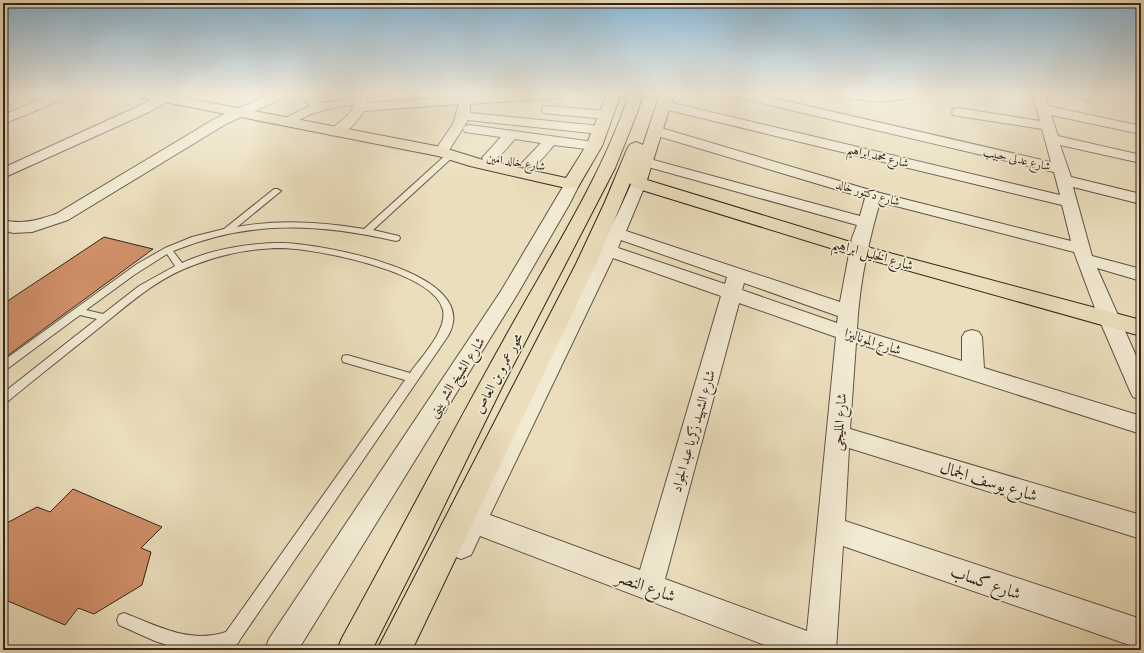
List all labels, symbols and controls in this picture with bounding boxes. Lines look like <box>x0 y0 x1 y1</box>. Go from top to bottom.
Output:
street label: شارع محمد ابراهيم <box>845 141 911 175</box>
street label: شارع عدلى حبيب <box>981 143 1053 178</box>
street label: شارع خالد امين <box>485 149 547 178</box>
street label: شارع دكتور خالد <box>833 176 902 213</box>
street label: شارع الخليل ابراهيم <box>829 234 916 279</box>
street label: شارع الموناليزا <box>841 323 904 362</box>
street label: محور عمرو بن العاص <box>469 329 528 417</box>
street label: شارع الشيخ الشربينى <box>423 333 492 423</box>
street label: شارع الشهيد زكريا عبد الجواد <box>667 368 722 495</box>
street label: شارع المليجى <box>828 392 853 452</box>
street label: شارع يوسف الجمال <box>937 456 1040 509</box>
street label: شارع كساب <box>947 560 1024 607</box>
street label: شارع النصر <box>610 564 679 610</box>

